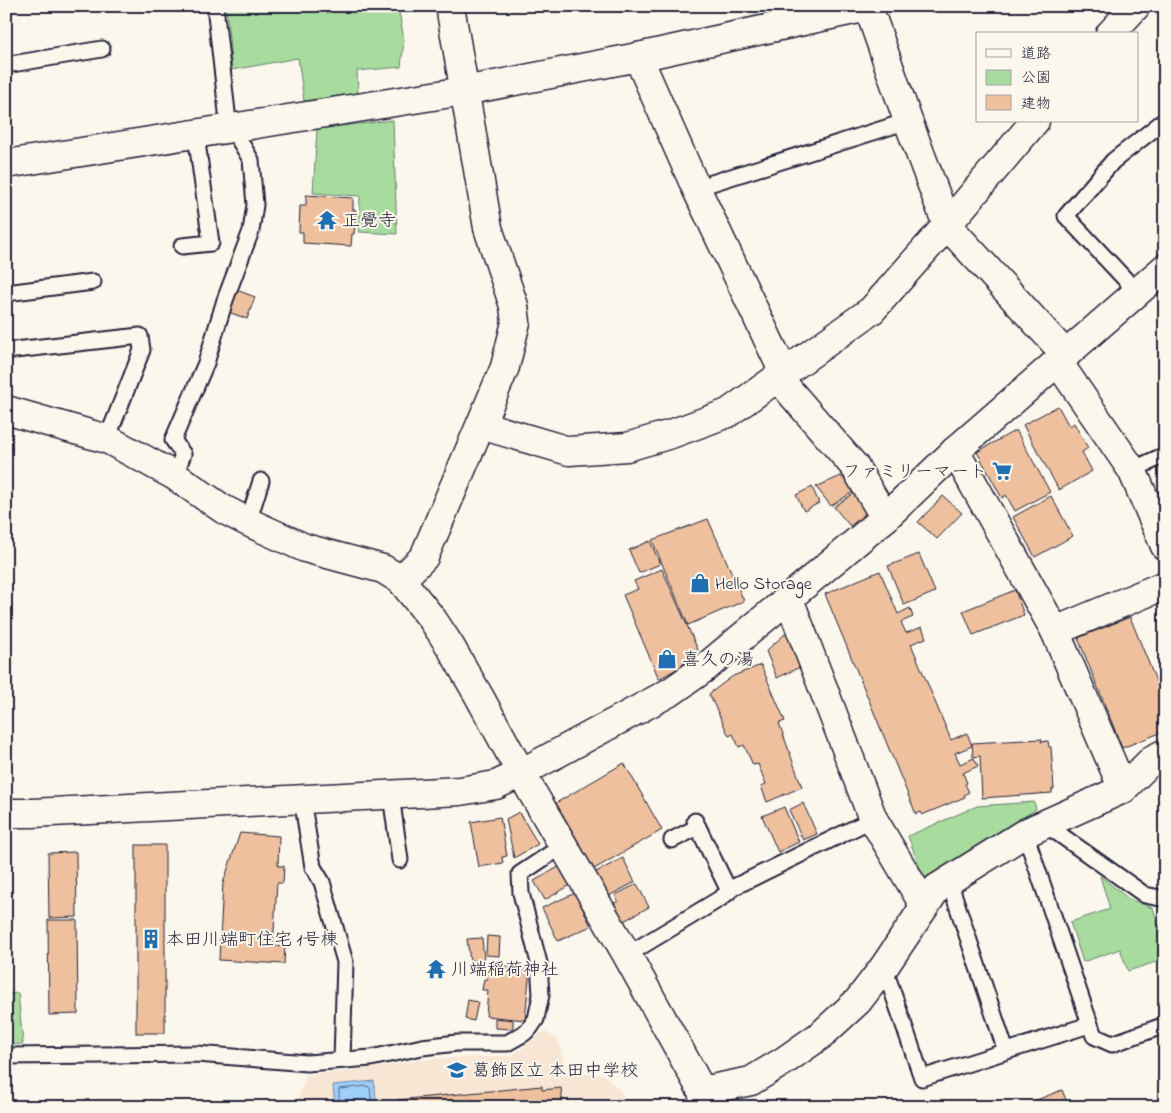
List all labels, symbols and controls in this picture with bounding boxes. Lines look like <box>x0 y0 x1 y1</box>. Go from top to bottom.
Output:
legend <box>976 32 1138 122</box>
text: 道路 <box>1021 43 1051 65</box>
text: 公園 <box>1021 67 1051 89</box>
text: 建物 <box>1021 93 1051 115</box>
temple icon: 正覺寺 <box>316 209 338 231</box>
place label: 正覺寺 <box>342 209 396 235</box>
place label: ファミリーマート <box>843 460 987 486</box>
supermarket icon: ファミリーマート <box>991 460 1013 482</box>
shop icon: Hello Storage <box>689 572 711 594</box>
place label: Hello Storage <box>715 572 813 599</box>
shop icon: 喜久の湯 <box>656 648 678 670</box>
place label: 喜久の湯 <box>682 648 754 674</box>
building icon: 本田川端町住宅 1号棟 <box>140 928 162 950</box>
place label: 本田川端町住宅 1号棟 <box>166 928 338 954</box>
temple icon: 川端稲荷神社 <box>425 958 447 980</box>
place label: 川端稲荷神社 <box>451 958 559 984</box>
school or university icon: 葛飾区立 本田中学校 <box>446 1059 468 1081</box>
place label: 葛飾区立 本田中学校 <box>472 1059 639 1085</box>

